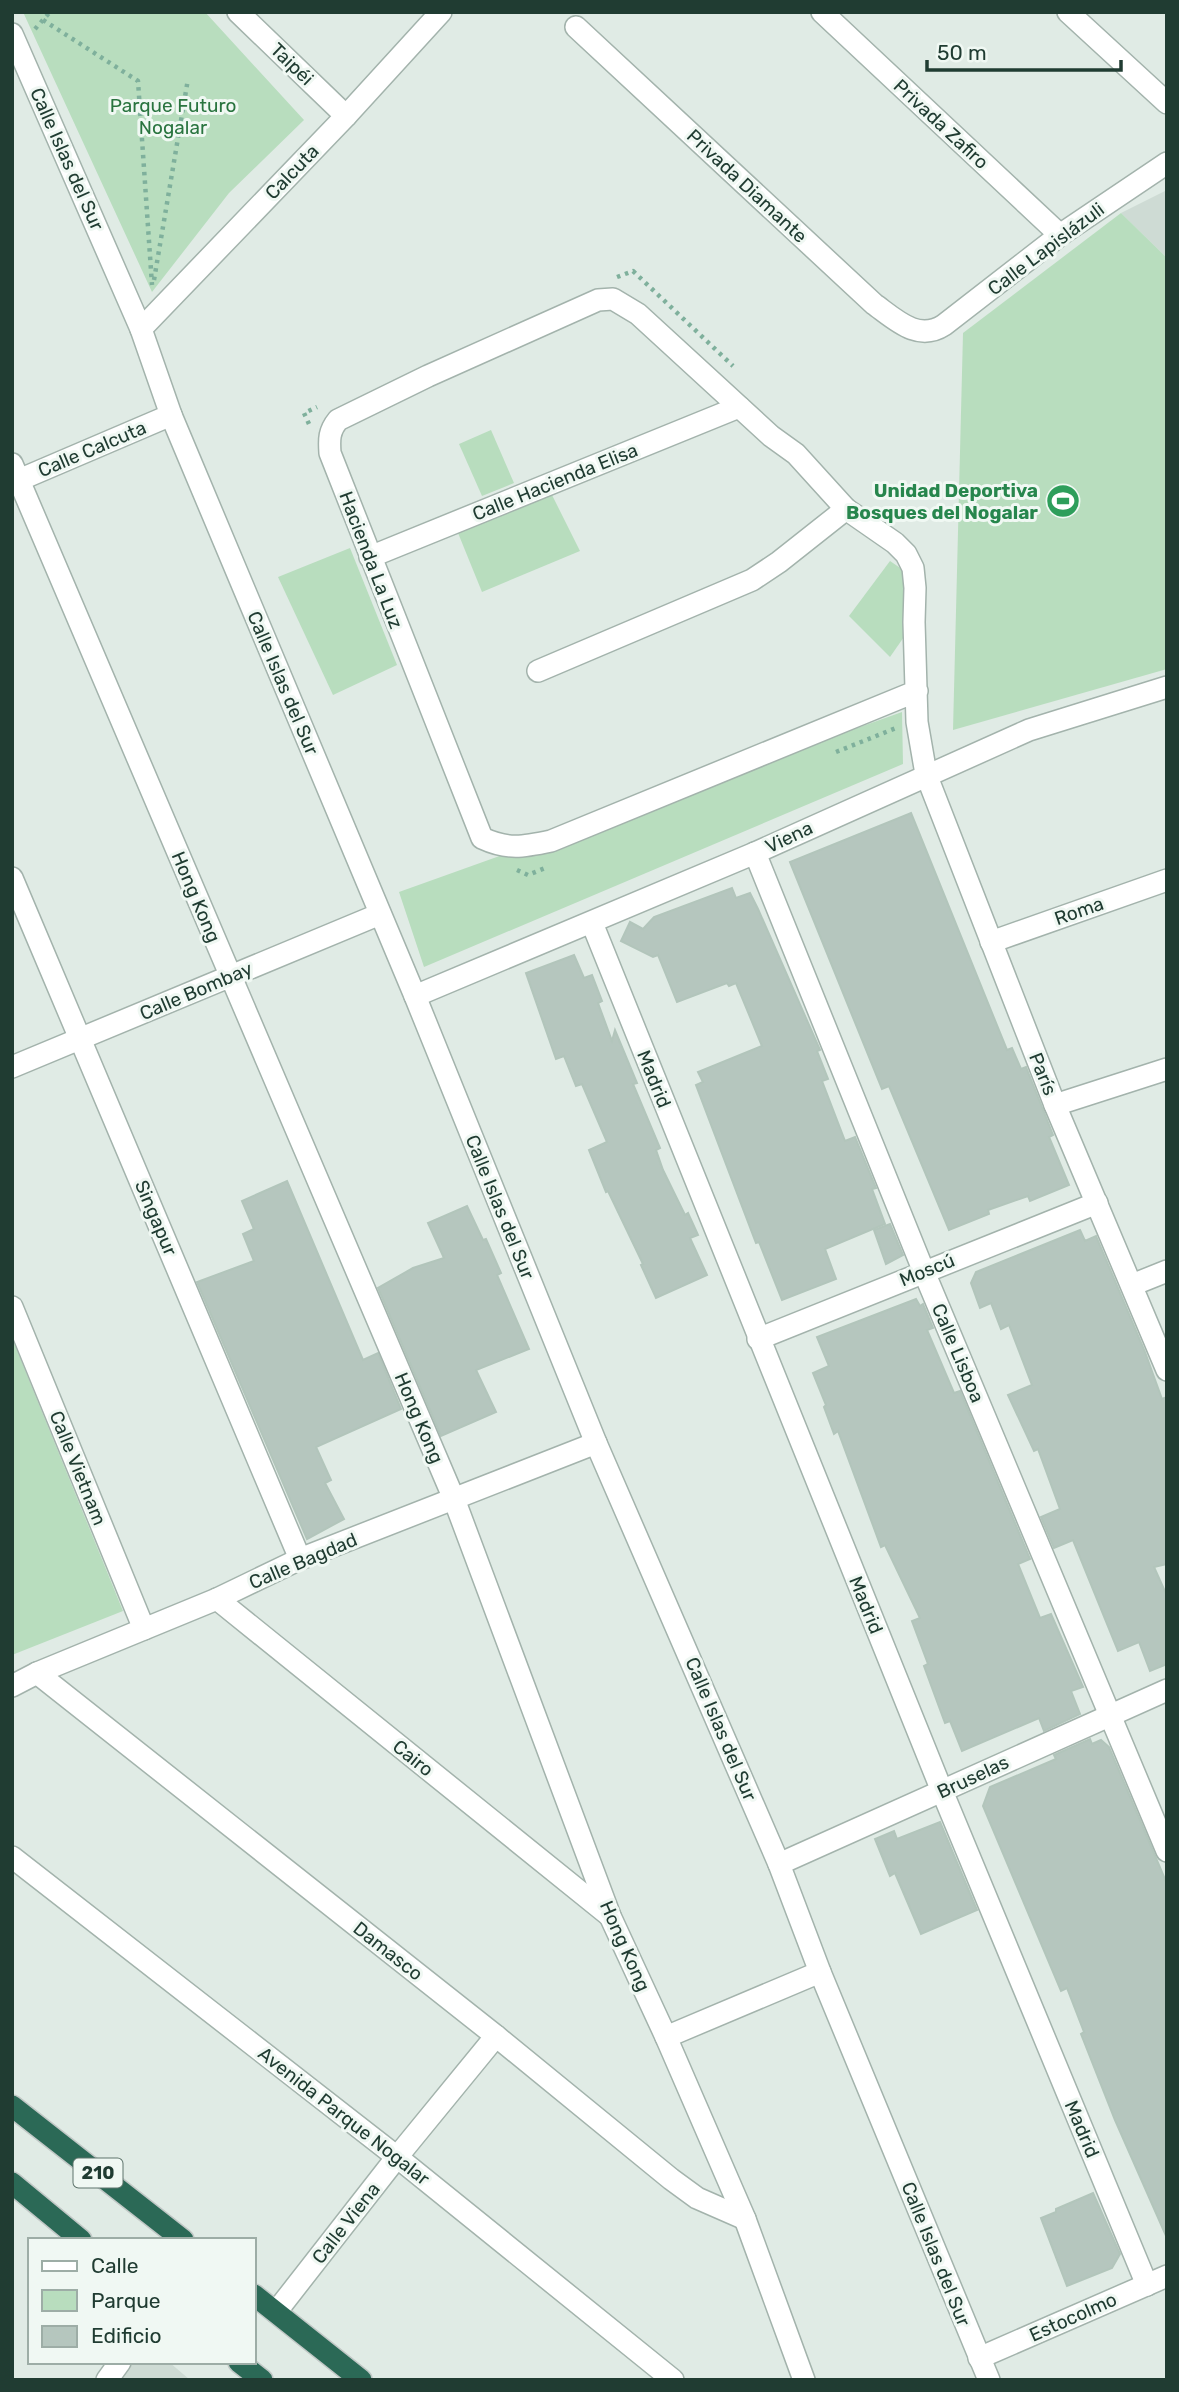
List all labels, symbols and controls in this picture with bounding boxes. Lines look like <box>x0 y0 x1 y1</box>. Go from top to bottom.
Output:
scale bar <box>927 28 1121 72</box>
street label: Taipéi <box>266 38 318 90</box>
text: 50 m <box>937 40 987 65</box>
street label: Privada Zafiro <box>889 74 993 174</box>
street label: Calle Islas del Sur <box>25 84 109 235</box>
park label: Parque Futuro Nogalar <box>110 94 236 139</box>
street label: Privada Diamante <box>682 124 812 248</box>
street label: Calcuta <box>260 140 324 204</box>
street label: Calle Lapislázuli <box>983 198 1109 300</box>
street label: Calle Calcuta <box>34 416 150 482</box>
street label: Calle Hacienda Elisa <box>469 438 641 526</box>
place label: Unidad Deportiva Bosques del Nogalar <box>846 479 1038 524</box>
sports icon: Unidad Deportiva Bosques del Nogalar <box>1044 482 1082 520</box>
street label: Hacienda La Luz <box>334 488 408 632</box>
street label: Calle Islas del Sur <box>242 608 324 759</box>
street label: Viena <box>762 816 816 858</box>
street label: Hong Kong <box>167 848 225 946</box>
street label: Roma <box>1051 892 1107 930</box>
street label: Calle Bombay <box>136 957 256 1025</box>
street label: Madrid <box>632 1047 676 1111</box>
street label: París <box>1024 1049 1062 1099</box>
street label: Calle Islas del Sur <box>461 1131 540 1283</box>
street label: Singapur <box>130 1177 182 1260</box>
street label: Moscú <box>896 1249 958 1291</box>
street label: Calle Lisboa <box>927 1300 989 1406</box>
street label: Hong Kong <box>390 1369 448 1467</box>
street label: Calle Vietnam <box>45 1408 111 1528</box>
street label: Calle Bagdad <box>245 1528 361 1594</box>
street label: Madrid <box>844 1573 888 1637</box>
street label: Calle Islas del Sur <box>680 1654 762 1805</box>
street label: Cairo <box>388 1735 438 1781</box>
street label: Bruselas <box>933 1750 1013 1804</box>
street label: Hong Kong <box>595 1897 655 1995</box>
street label: Damasco <box>349 1917 427 1985</box>
street label: Avenida Parque Nogalar <box>254 2042 435 2191</box>
street label: Madrid <box>1060 2097 1104 2161</box>
road number: 210 <box>74 2158 122 2188</box>
street label: Calle Viena <box>307 2178 385 2268</box>
street label: Calle Islas del Sur <box>897 2178 976 2330</box>
legend <box>28 2238 256 2364</box>
text: Calle <box>91 2253 139 2278</box>
text: Parque <box>91 2288 161 2313</box>
street label: Estocolmo <box>1026 2288 1120 2346</box>
text: Edificio <box>91 2323 161 2348</box>

